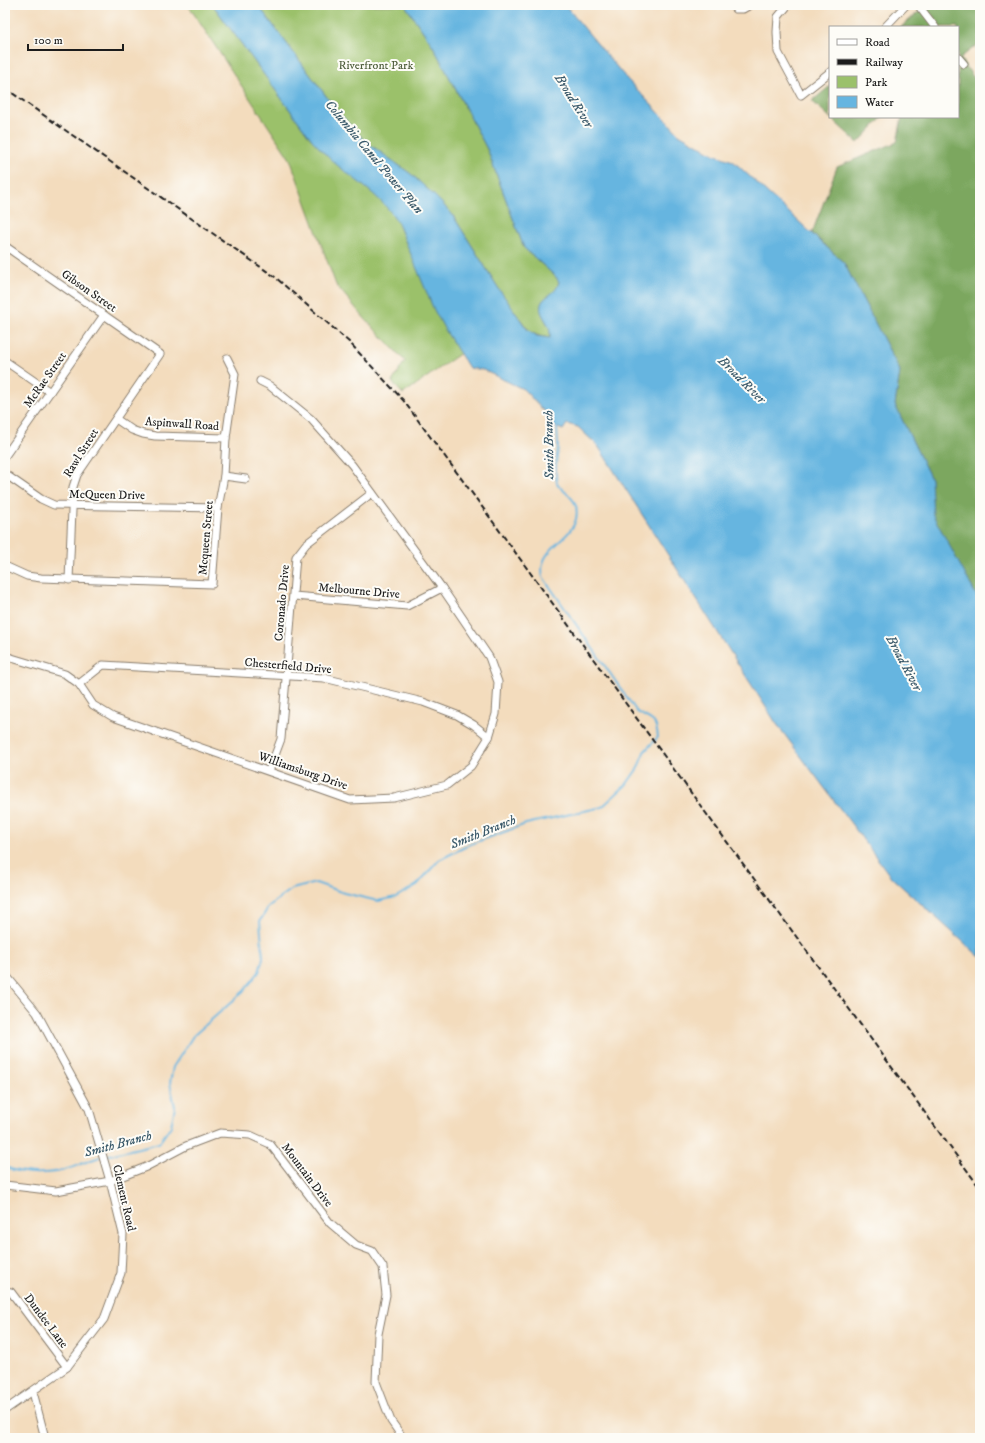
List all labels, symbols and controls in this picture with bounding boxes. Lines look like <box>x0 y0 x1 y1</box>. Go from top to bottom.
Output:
scale bar <box>28 26 123 52</box>
legend <box>829 26 959 118</box>
text: 100 m <box>34 33 63 48</box>
text: Road <box>865 35 890 50</box>
text: Railway <box>865 55 903 70</box>
park label: Riverfront Park <box>339 58 414 73</box>
water label: Broad River <box>551 70 597 132</box>
text: Park <box>865 75 887 90</box>
text: Water <box>864 95 894 110</box>
water label: Columbia Canal Power Plan <box>322 97 427 218</box>
street label: Gibson Street <box>58 266 120 316</box>
street label: McRae Street <box>20 349 70 411</box>
water label: Broad River <box>714 352 770 408</box>
water label: Smith Branch <box>540 410 558 481</box>
street label: Aspinwall Road <box>144 414 220 434</box>
street label: Rawl Street <box>60 426 102 480</box>
street label: McQueen Drive <box>69 487 145 503</box>
street label: Mcqueen Street <box>195 500 217 576</box>
street label: Coronado Drive <box>271 564 293 642</box>
street label: Melbourne Drive <box>318 580 400 602</box>
water label: Broad River <box>882 632 926 695</box>
street label: Chesterfield Drive <box>244 655 332 677</box>
street label: Williamsburg Drive <box>255 748 350 793</box>
water label: Smith Branch <box>447 812 518 853</box>
water label: Smith Branch <box>82 1127 154 1161</box>
street label: Mountain Drive <box>278 1140 336 1210</box>
street label: Clement Road <box>109 1163 139 1233</box>
street label: Dundee Lane <box>21 1291 71 1351</box>

